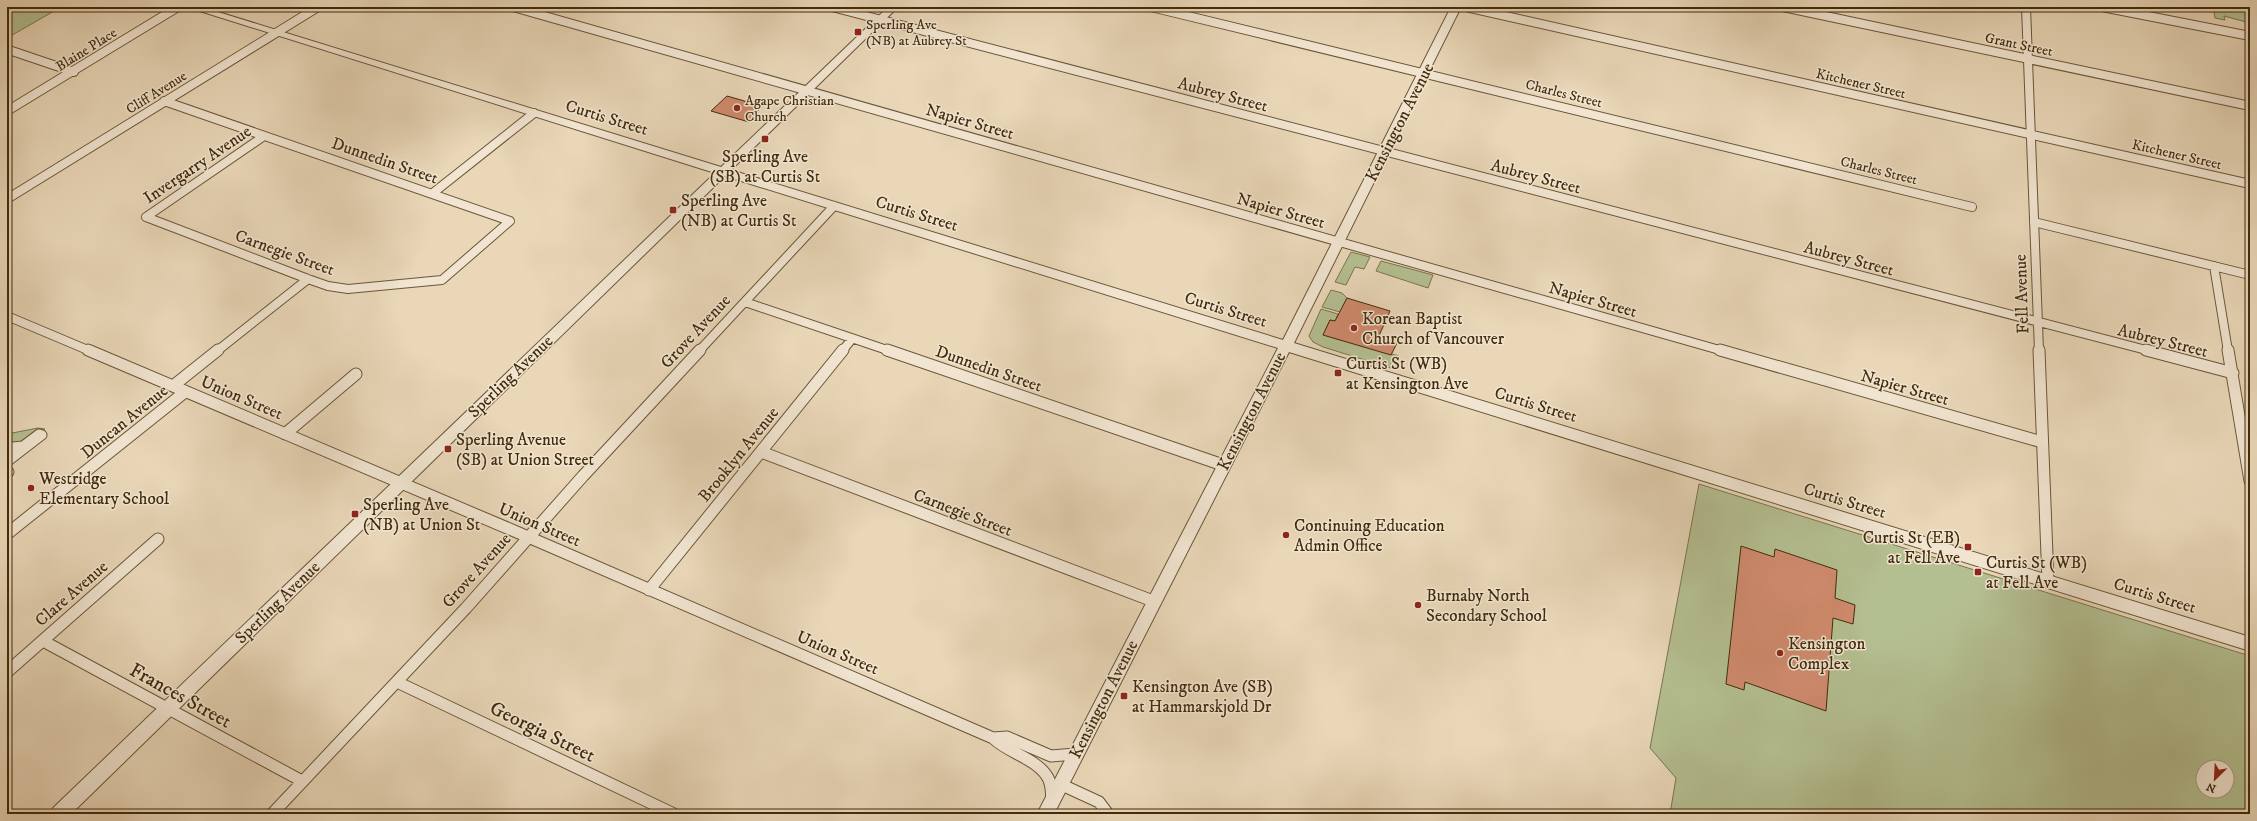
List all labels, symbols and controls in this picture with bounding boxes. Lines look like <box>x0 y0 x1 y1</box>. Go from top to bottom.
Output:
place label: Sperling Ave (NB) at Aubrey St <box>866 16 967 50</box>
street label: Blaine Place <box>53 24 121 76</box>
marker: Sperling Ave (NB) at Aubrey St <box>853 27 863 37</box>
street label: Grant Street <box>1983 29 2055 61</box>
street label: Kensington Avenue <box>1361 59 1439 185</box>
street label: Kitchener Street <box>1814 65 1908 103</box>
street label: Cliff Avenue <box>123 67 190 119</box>
street label: Aubrey Street <box>1175 72 1271 118</box>
street label: Charles Street <box>1524 76 1605 112</box>
place label: Agape Christian Church <box>745 92 835 126</box>
street label: Curtis Street <box>563 95 651 141</box>
street label: Napier Street <box>923 99 1017 145</box>
marker: Agape Christian Church <box>732 103 742 113</box>
street label: Invergarry Avenue <box>139 121 256 209</box>
street label: Dunnedin Street <box>329 132 441 190</box>
marker: Sperling Ave (SB) at Curtis St <box>760 134 770 144</box>
street label: Kitchener Street <box>2130 136 2224 174</box>
place label: Sperling Ave (SB) at Curtis St <box>710 146 821 188</box>
street label: Charles Street <box>1839 153 1920 189</box>
street label: Aubrey Street <box>1488 154 1584 200</box>
street label: Napier Street <box>1234 188 1328 234</box>
place label: Sperling Ave (NB) at Curtis St <box>681 190 797 232</box>
street label: Curtis Street <box>873 191 961 237</box>
marker: Sperling Ave (NB) at Curtis St <box>668 205 678 215</box>
street label: Carnegie Street <box>232 225 338 281</box>
street label: Aubrey Street <box>1801 236 1897 282</box>
street label: Fell Avenue <box>2010 254 2034 334</box>
street label: Napier Street <box>1546 277 1640 323</box>
street label: Curtis Street <box>1182 287 1270 333</box>
street label: Grove Avenue <box>656 290 736 373</box>
place label: Korean Baptist Church of Vancouver <box>1362 308 1505 350</box>
street label: Aubrey Street <box>2115 319 2211 363</box>
marker: Korean Baptist Church of Vancouver <box>1349 323 1359 333</box>
street label: Sperling Avenue <box>463 331 558 423</box>
street label: Dunnedin Street <box>933 340 1045 398</box>
street label: Kensington Avenue <box>1213 348 1291 474</box>
place label: Curtis St (WB) at Kensington Ave <box>1346 353 1468 395</box>
street label: Napier Street <box>1858 365 1952 411</box>
marker: Curtis St (WB) at Kensington Ave <box>1333 368 1343 378</box>
street label: Union Street <box>197 371 286 425</box>
street label: Duncan Avenue <box>77 380 173 464</box>
street label: Curtis Street <box>1492 382 1580 428</box>
street label: Brooklyn Avenue <box>694 402 784 507</box>
place label: Sperling Avenue (SB) at Union Street <box>456 429 595 471</box>
marker: Sperling Avenue (SB) at Union Street <box>443 444 453 454</box>
place label: Westridge Elementary School <box>38 468 169 510</box>
street label: Curtis Street <box>1801 478 1889 524</box>
marker: Westridge Elementary School <box>26 483 36 493</box>
street label: Carnegie Street <box>910 484 1016 542</box>
place label: Sperling Ave (NB) at Union St <box>363 494 481 536</box>
street label: Union Street <box>495 498 584 552</box>
marker: Sperling Ave (NB) at Union St <box>350 509 360 519</box>
place label: Continuing Education Admin Office <box>1294 515 1445 557</box>
place label: Curtis St (EB) at Fell Ave <box>1863 527 1960 569</box>
street label: Grove Avenue <box>437 529 516 613</box>
marker: Continuing Education Admin Office <box>1281 530 1291 540</box>
marker: Curtis St (EB) at Fell Ave <box>1963 542 1973 552</box>
place label: Curtis St (WB) at Fell Ave <box>1986 552 2087 594</box>
street label: Clare Avenue <box>31 556 113 631</box>
street label: Sperling Avenue <box>230 557 325 649</box>
marker: Curtis St (WB) at Fell Ave <box>1973 567 1983 577</box>
street label: Curtis Street <box>2111 573 2199 619</box>
place label: Burnaby North Secondary School <box>1426 585 1547 627</box>
marker: Burnaby North Secondary School <box>1413 600 1423 610</box>
street label: Union Street <box>793 626 882 680</box>
place label: Kensington Complex <box>1788 633 1866 675</box>
street label: Kensington Avenue <box>1065 636 1143 762</box>
marker: Kensington Complex <box>1775 648 1785 658</box>
street label: Frances Street <box>125 658 236 735</box>
place label: Kensington Ave (SB) at Hammarskjold Dr <box>1132 676 1273 718</box>
marker: Kensington Ave (SB) at Hammarskjold Dr <box>1119 691 1129 701</box>
street label: Georgia Street <box>485 696 599 769</box>
north arrow <box>2195 759 2235 799</box>
text: N <box>2204 779 2218 795</box>

